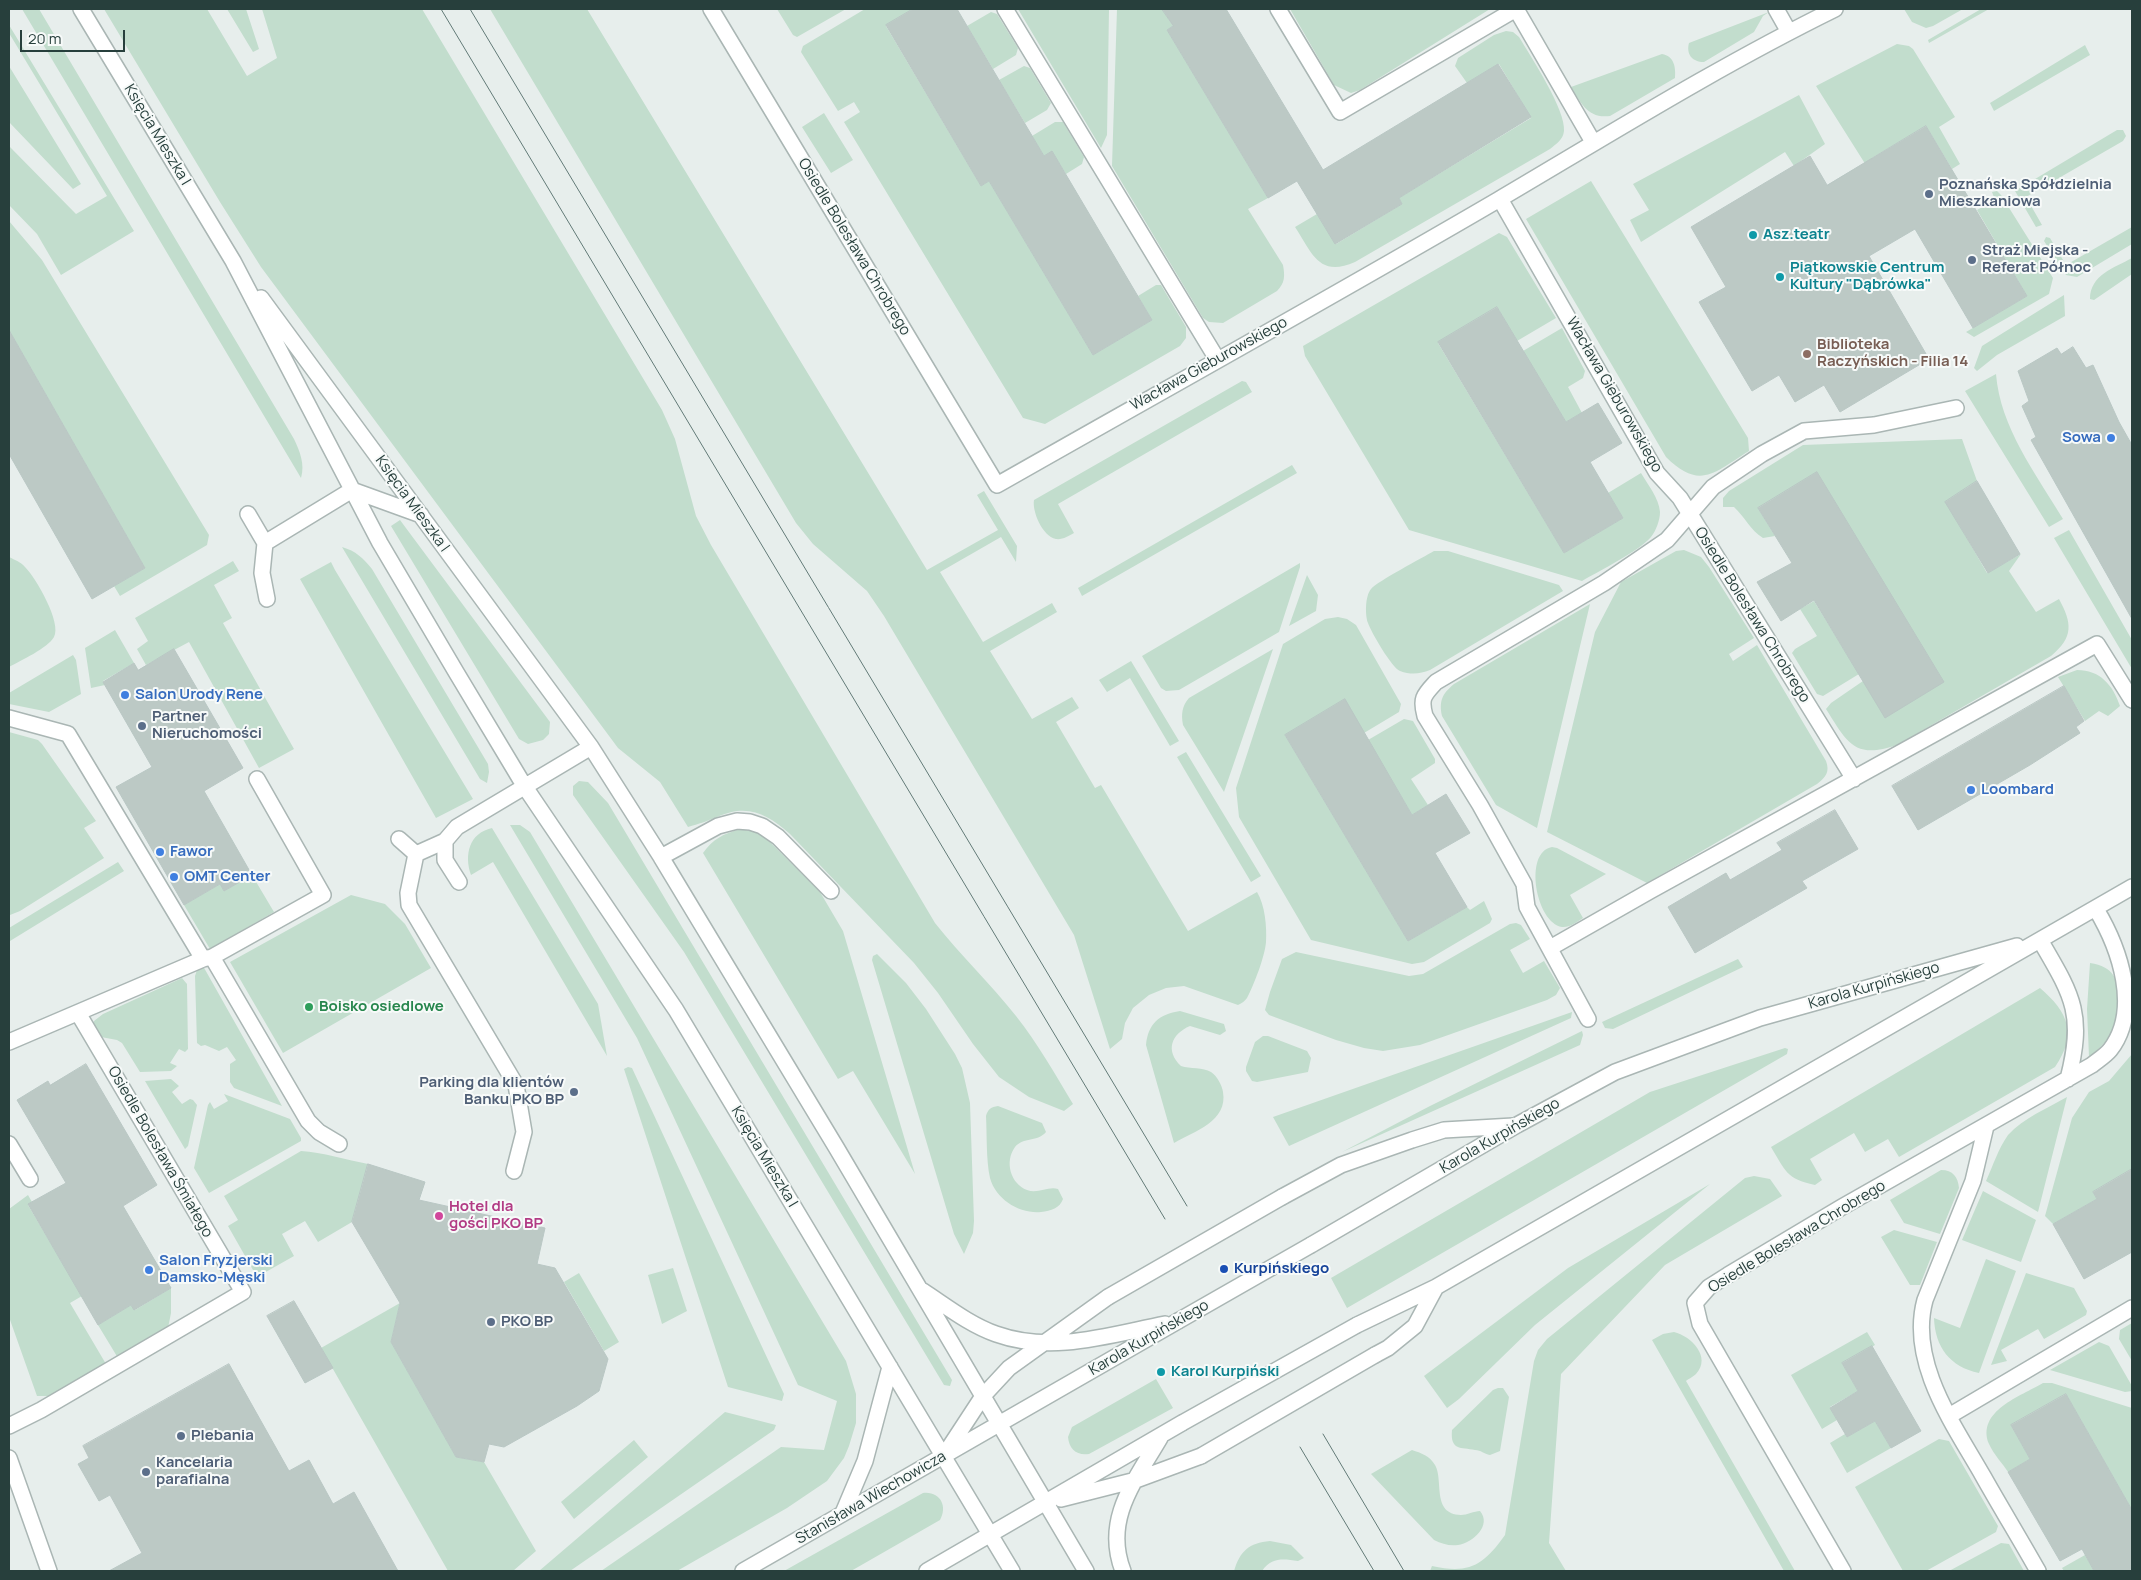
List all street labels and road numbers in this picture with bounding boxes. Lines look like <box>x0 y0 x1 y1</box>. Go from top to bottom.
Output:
street label: Księcia Mieszka I <box>120 81 194 189</box>
street label: Osiedle Bolesława Chrobrego <box>794 155 914 339</box>
street label: Wacława Gieburowskiego <box>1127 313 1291 415</box>
street label: Wacława Gieburowskiego <box>1562 314 1666 476</box>
street label: Księcia Mieszka I <box>371 452 453 556</box>
street label: Osiedle Bolesława Chrobrego <box>1690 524 1814 706</box>
street label: Karola Kurpińskiego <box>1806 959 1942 1013</box>
street label: Osiedle Bolesława Śmiałego <box>104 1063 216 1241</box>
street label: Karola Kurpińskiego <box>1437 1094 1563 1178</box>
street label: Księcia Mieszka I <box>727 1103 801 1211</box>
street label: Osiedle Bolesława Chrobrego <box>1705 1177 1889 1297</box>
street label: Karola Kurpińskiego <box>1086 1296 1212 1380</box>
street label: Stanisława Wiechowicza <box>793 1448 949 1548</box>

